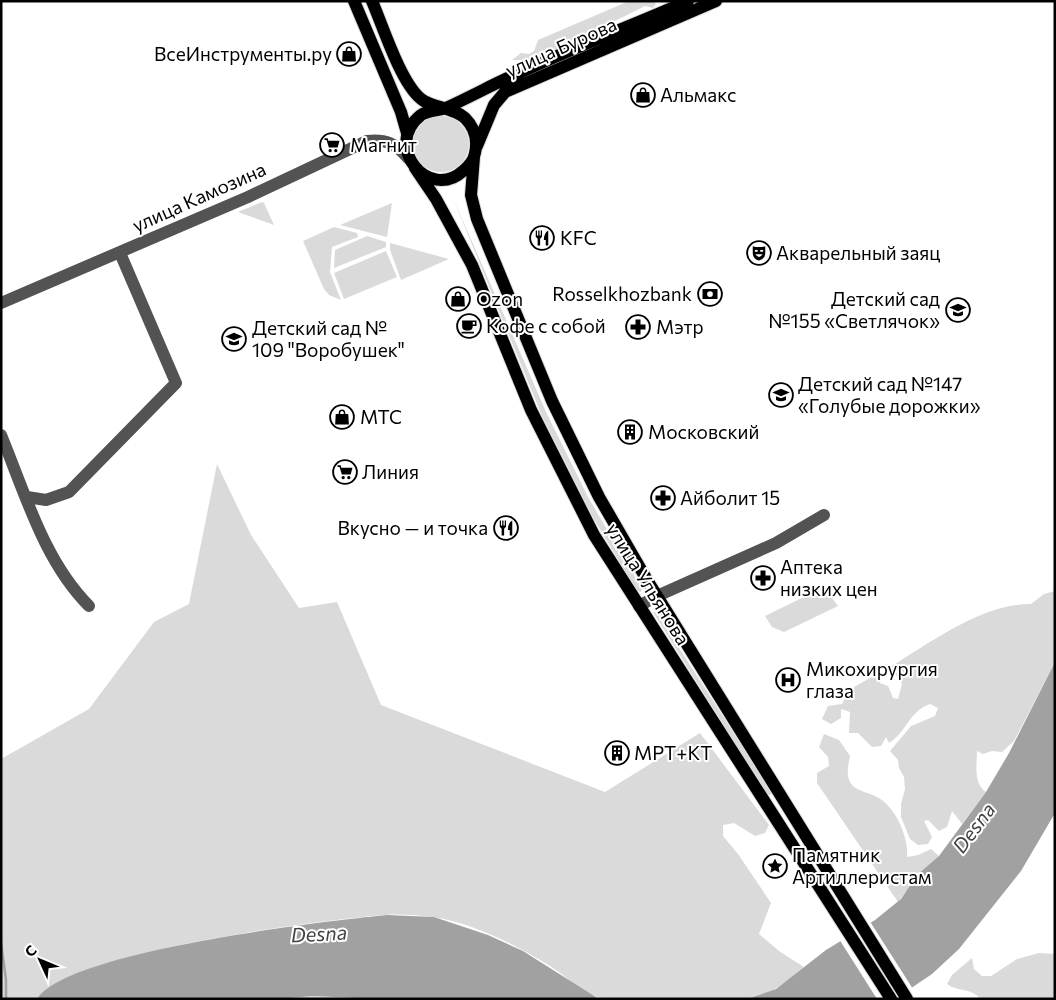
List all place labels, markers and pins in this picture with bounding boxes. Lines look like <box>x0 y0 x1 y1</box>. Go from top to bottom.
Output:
shop icon: ВсеИнструменты.ру <box>336 41 362 67</box>
place label: ВсеИнструменты.ру <box>154 42 332 65</box>
shop icon: Альмакс <box>630 82 656 108</box>
place label: Альмакс <box>660 83 736 106</box>
supermarket icon: Магнит <box>319 132 345 158</box>
place label: Магнит <box>350 133 417 156</box>
restaurant icon: KFC <box>529 225 555 251</box>
place label: KFC <box>560 226 597 249</box>
theatre icon: Акварельный заяц <box>746 240 772 266</box>
place label: Акварельный заяц <box>776 241 940 264</box>
bank icon: Rosselkhozbank <box>697 281 723 307</box>
place label: Rosselkhozbank <box>552 282 692 305</box>
shop icon: Ozon <box>445 286 471 312</box>
place label: Ozon <box>476 287 523 310</box>
place label: Детский сад №155 «Светлячок» <box>768 287 940 332</box>
school or university icon: Детский сад №155 «Светлячок» <box>945 297 971 323</box>
cafe icon: Кофе с собой <box>456 313 482 339</box>
place label: Кофе с собой <box>486 314 606 337</box>
pharmacy icon: Мэтр <box>625 314 651 340</box>
place label: Мэтр <box>656 315 704 338</box>
place label: Детский сад № 109 "Воробушек" <box>252 316 405 361</box>
school or university icon: Детский сад № 109 "Воробушек" <box>221 326 247 352</box>
place label: Детский сад №147 «Голубые дорожки» <box>798 372 981 417</box>
school or university icon: Детский сад №147 «Голубые дорожки» <box>768 382 794 408</box>
shop icon: МТС <box>329 404 355 430</box>
place label: МТС <box>360 405 402 428</box>
building icon: Московский <box>617 419 643 445</box>
place label: Московский <box>648 420 759 443</box>
supermarket icon: Линия <box>332 459 358 485</box>
place label: Линия <box>362 460 419 483</box>
pharmacy icon: Айболит 15 <box>650 485 676 511</box>
place label: Айболит 15 <box>680 486 780 509</box>
restaurant icon: Вкусно — и точка <box>493 515 519 541</box>
place label: Вкусно — и точка <box>337 516 488 539</box>
place label: Аптека низких цен <box>780 555 878 600</box>
pharmacy icon: Аптека низких цен <box>750 565 776 591</box>
place label: Микохирургия глаза <box>806 657 938 702</box>
hospital icon: Микохирургия глаза <box>775 667 801 693</box>
building icon: МРТ+КТ <box>604 740 630 766</box>
place label: МРТ+КТ <box>634 741 712 764</box>
place label: Памятник Артиллеристам <box>792 843 932 888</box>
place icon: Памятник Артиллеристам <box>762 853 788 879</box>

